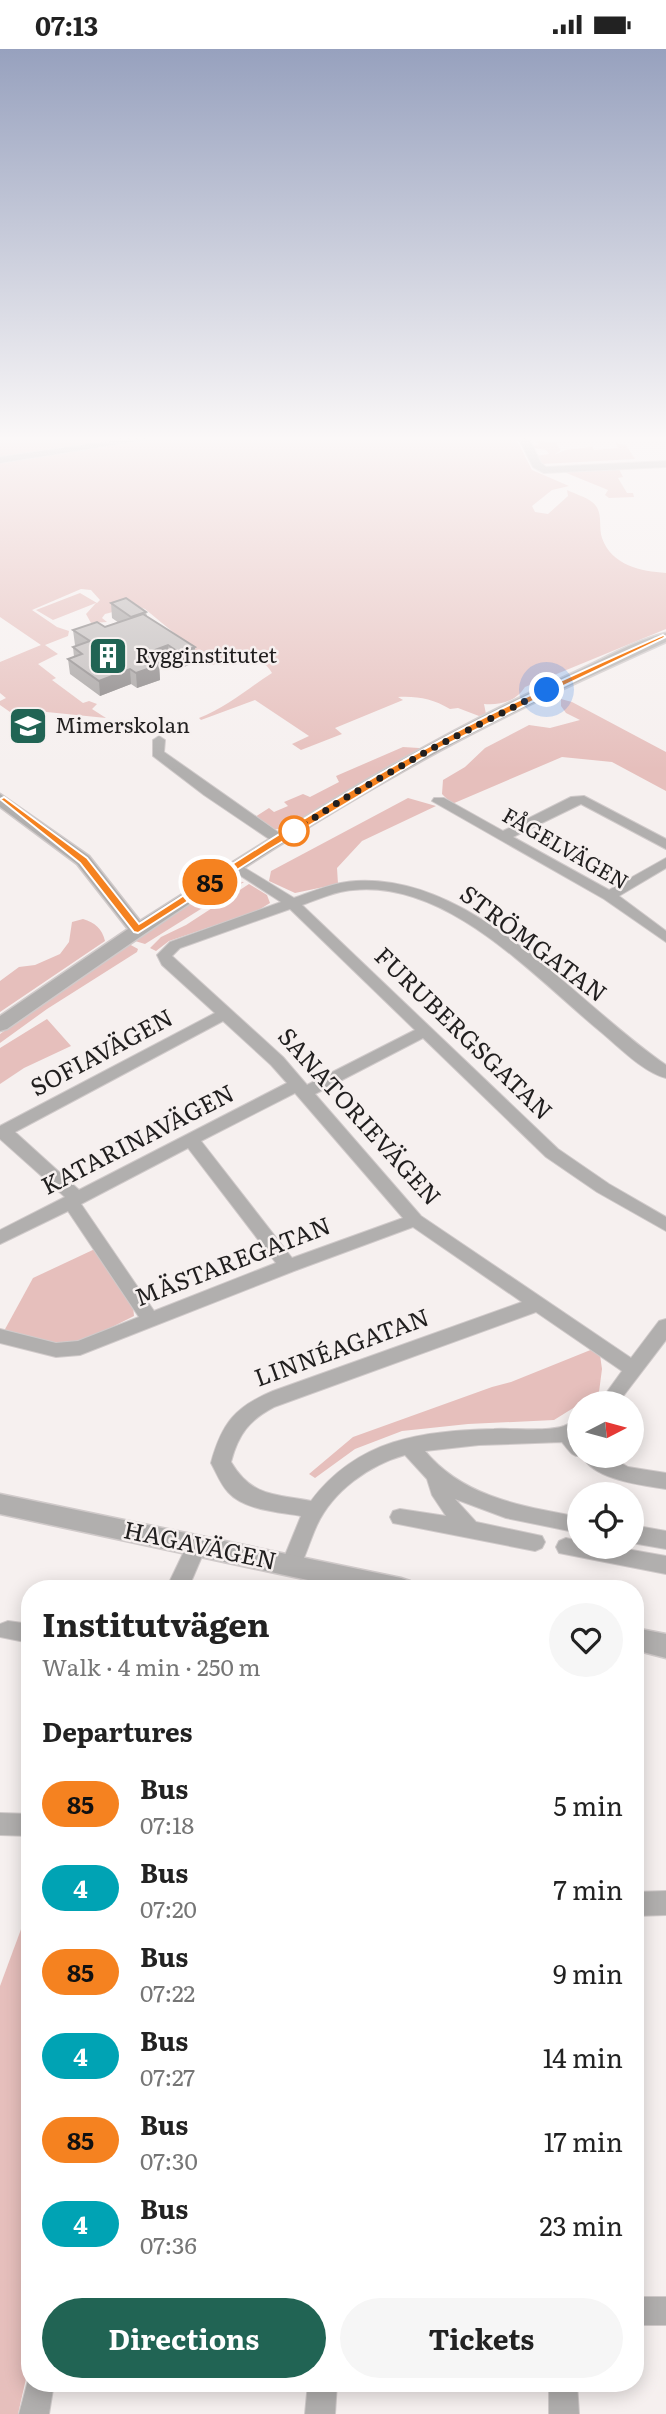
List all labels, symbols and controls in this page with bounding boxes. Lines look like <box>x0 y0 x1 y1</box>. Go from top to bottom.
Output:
text: 07:13 <box>35 5 98 44</box>
building icon: Rygginstitutet <box>87 635 129 677</box>
place label: Rygginstitutet <box>135 638 278 669</box>
your location <box>529 672 564 707</box>
school or university icon: Mimerskolan <box>7 705 49 747</box>
place label: Mimerskolan <box>55 708 190 739</box>
street label: FÅGELVÄGEN <box>497 798 635 896</box>
unlabelled marker <box>279 816 309 846</box>
line badge: 85 <box>178 859 242 905</box>
text: 85 <box>196 864 224 899</box>
street label: STRÖMGATAN <box>454 875 615 1009</box>
street label: FURUBERGSGATAN <box>368 938 562 1127</box>
street label: SOFIAVÄGEN <box>23 998 179 1103</box>
street label: SANATORIEVÄGEN <box>271 1019 450 1212</box>
street label: KATARINAVÄGEN <box>34 1074 240 1202</box>
street label: MÄSTAREGATAN <box>129 1206 335 1313</box>
street label: LINNÉAGATAN <box>249 1298 434 1394</box>
north arrow <box>567 1391 644 1468</box>
map controls <box>567 1391 644 1559</box>
button: locate <box>567 1482 644 1559</box>
street label: HAGAVÄGEN <box>121 1510 280 1577</box>
text: Institutvägen <box>42 1598 270 1647</box>
button: heart <box>549 1603 623 1677</box>
text: Walk · 4 min · 250 m <box>42 1649 261 1683</box>
text: Departures <box>42 1711 193 1750</box>
text: Bus <box>140 1768 188 1807</box>
text: 5 min <box>554 1785 623 1824</box>
text: 85 <box>67 1786 94 1821</box>
text: 07:18 <box>140 1807 194 1841</box>
text: Bus <box>140 1852 188 1891</box>
text: 7 min <box>554 1869 623 1908</box>
text: 4 <box>73 1870 88 1905</box>
text: 07:20 <box>140 1891 197 1925</box>
text: Bus <box>140 1936 188 1975</box>
text: 9 min <box>553 1953 623 1992</box>
text: 85 <box>67 1954 94 1989</box>
text: 07:22 <box>140 1975 195 2009</box>
text: Bus <box>140 2020 188 2059</box>
text: 14 min <box>543 2037 623 2076</box>
text: 4 <box>73 2038 88 2073</box>
text: 07:27 <box>140 2059 195 2093</box>
text: Bus <box>140 2104 188 2143</box>
text: 17 min <box>544 2121 623 2160</box>
text: 85 <box>67 2122 94 2157</box>
text: 07:30 <box>140 2143 198 2177</box>
text: Bus <box>140 2188 188 2227</box>
text: 23 min <box>539 2205 623 2244</box>
text: 4 <box>73 2206 88 2241</box>
text: 07:36 <box>140 2227 197 2261</box>
button: Directions <box>42 2298 326 2378</box>
button: Tickets <box>340 2298 623 2378</box>

